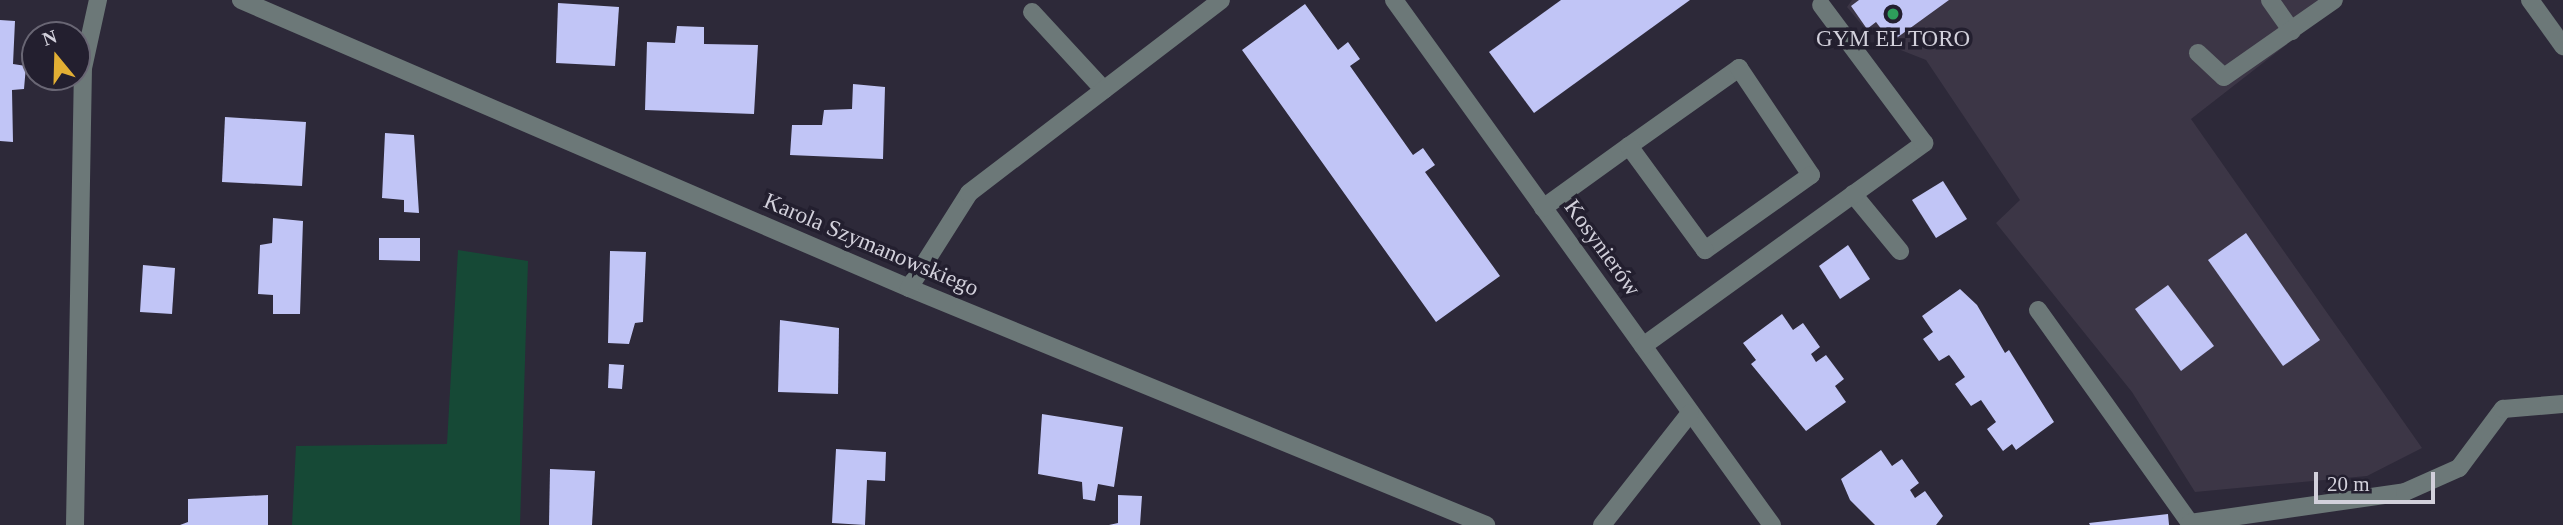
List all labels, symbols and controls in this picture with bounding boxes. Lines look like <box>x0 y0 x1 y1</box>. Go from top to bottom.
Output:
marker: GYM EL TORO <box>1885 6 1901 22</box>
north arrow <box>21 21 91 91</box>
text: N <box>40 25 60 50</box>
place label: GYM EL TORO <box>1815 25 1971 53</box>
street label: Karola Szymanowskiego <box>759 187 983 303</box>
street label: Kosynierów <box>1558 194 1646 302</box>
scale bar <box>2318 458 2439 502</box>
text: 20 m <box>2327 472 2370 496</box>

